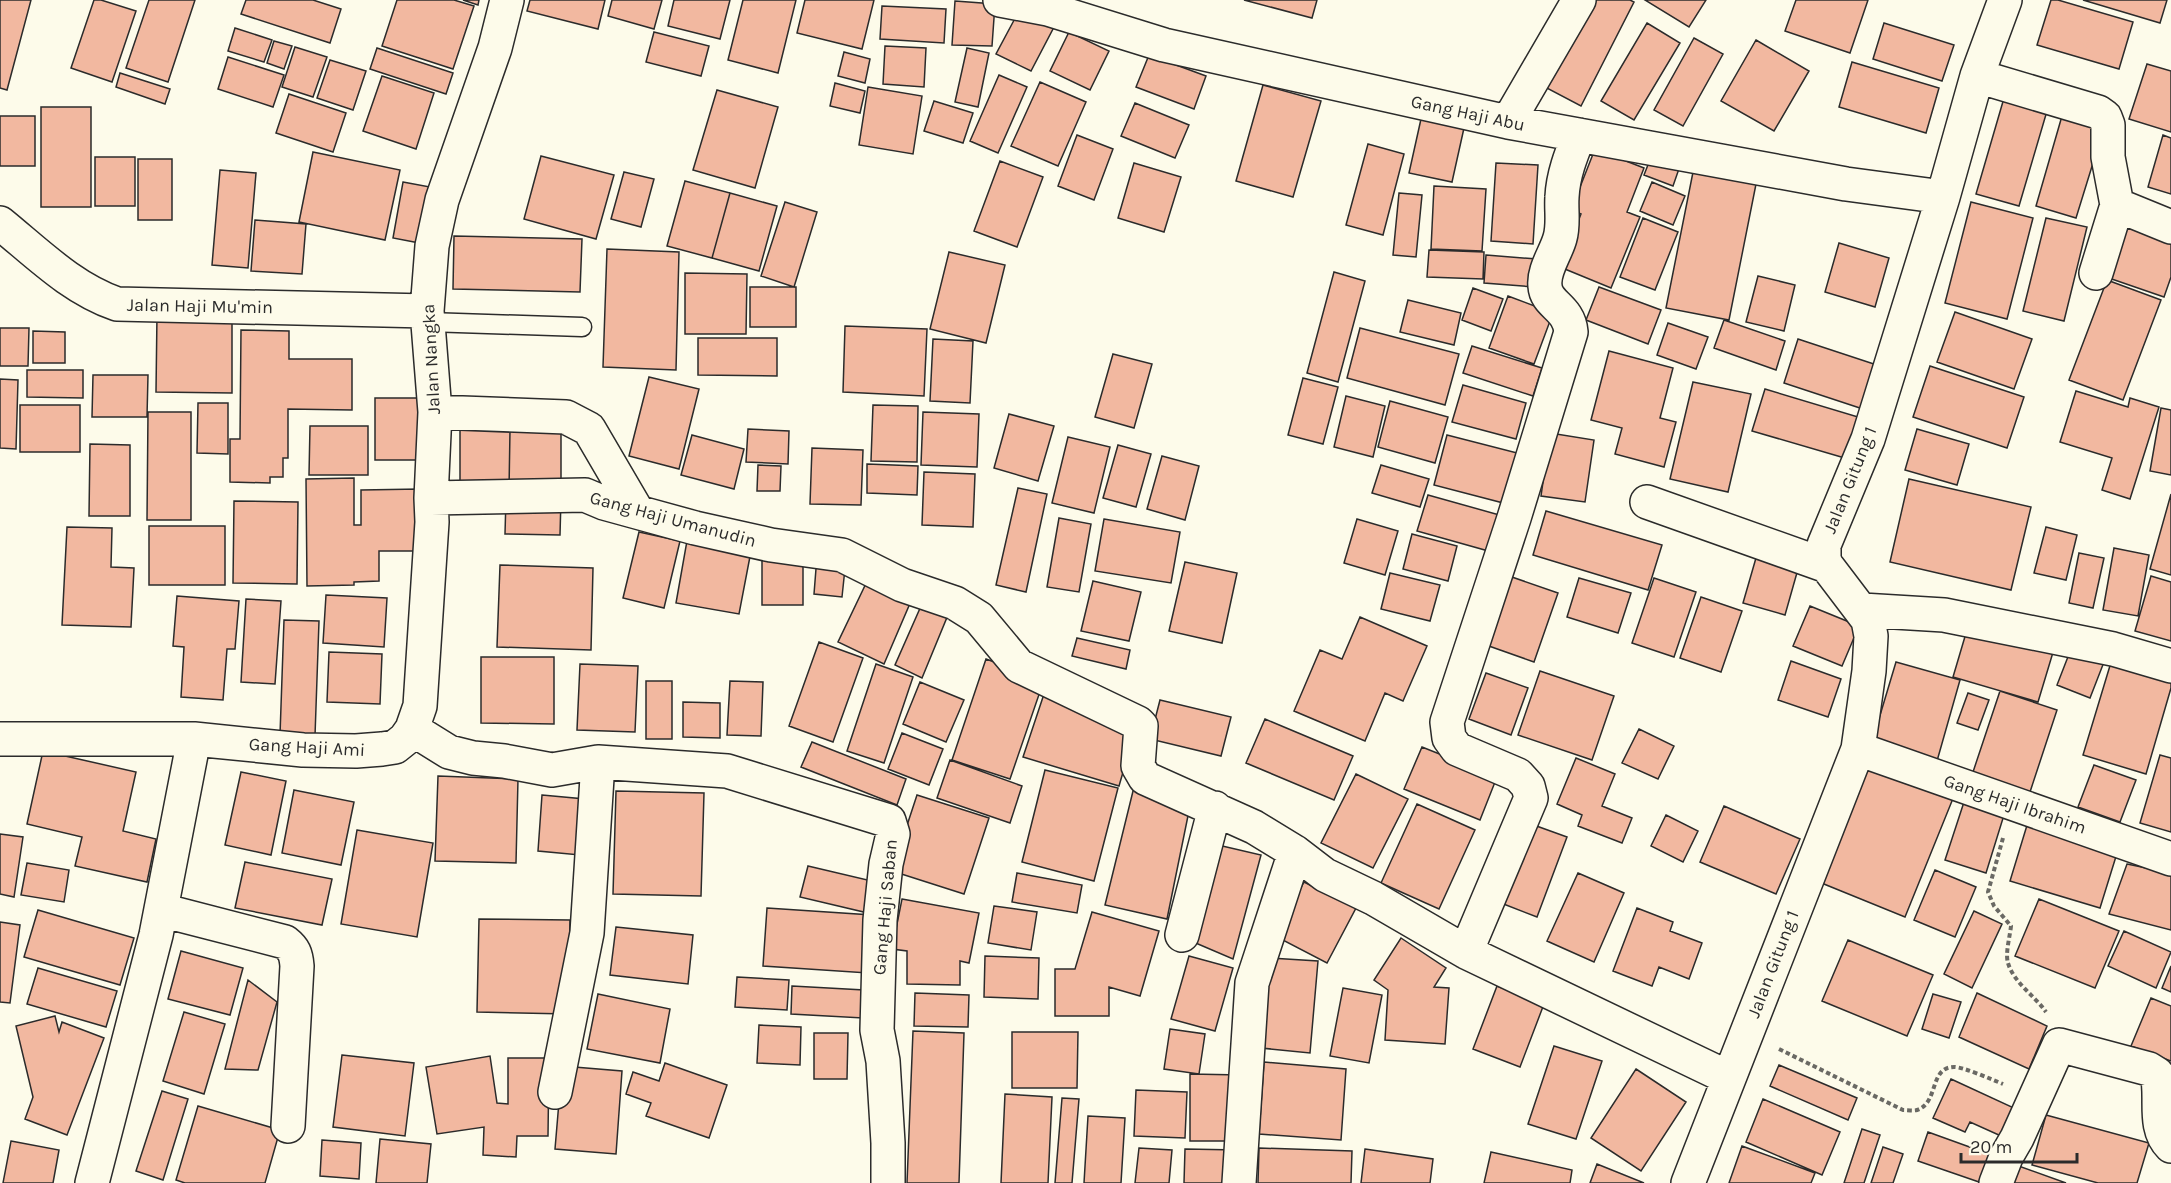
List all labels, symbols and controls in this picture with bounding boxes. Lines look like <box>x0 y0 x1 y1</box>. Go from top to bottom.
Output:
street label: Gang Haji Abu <box>1409 90 1527 136</box>
street label: Jalan Haji Mu'min <box>127 294 273 318</box>
street label: Jalan Nangka <box>417 303 445 415</box>
street label: Jalan Gitung 1 <box>1819 423 1881 537</box>
street label: Gang Haji Umanudin <box>587 486 759 552</box>
street label: Gang Haji Ami <box>248 733 366 761</box>
street label: Gang Haji Ibrahim <box>1941 769 2089 839</box>
street label: Gang Haji Saban <box>868 838 902 976</box>
street label: Jalan Gitung 1 <box>1742 907 1804 1021</box>
scale bar <box>1961 1126 2076 1164</box>
text: 20 m <box>1970 1136 2012 1158</box>

